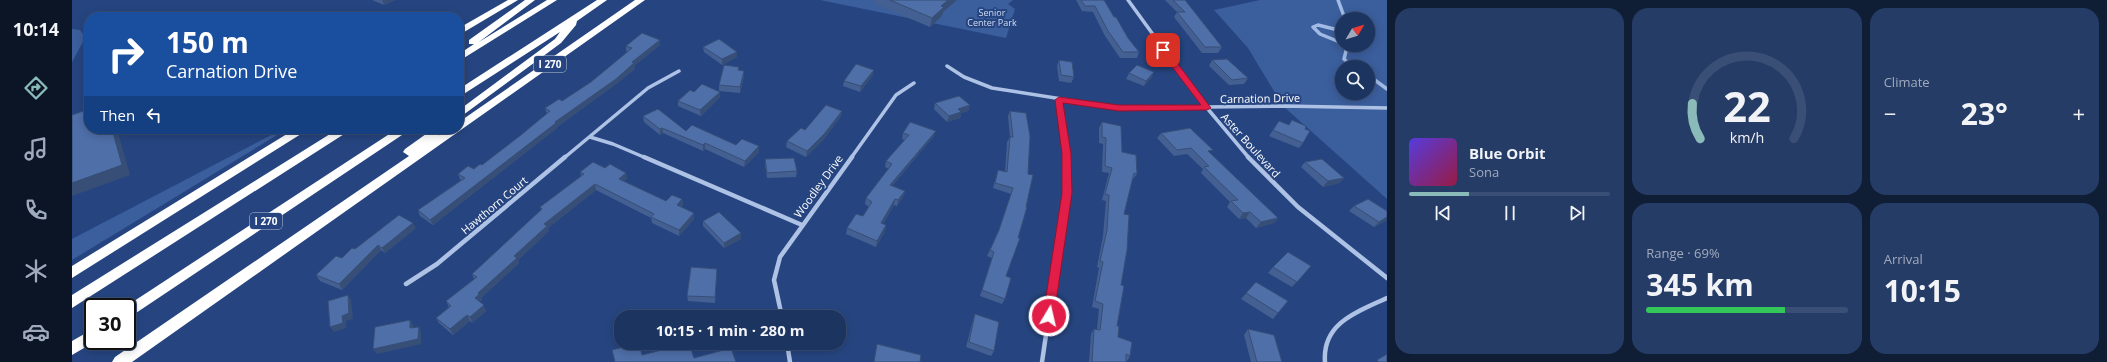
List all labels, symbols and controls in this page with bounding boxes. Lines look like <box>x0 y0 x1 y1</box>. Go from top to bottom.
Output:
park label: Senior Center Park <box>967 6 1017 29</box>
north arrow <box>1335 12 1375 52</box>
map controls <box>1335 12 1375 100</box>
text: 10:14 <box>13 17 59 41</box>
text: 150 m <box>166 23 249 61</box>
icon: right <box>100 28 152 80</box>
pin <box>1146 33 1180 67</box>
icon: arrive <box>1152 39 1174 61</box>
road number: I 270 <box>534 56 566 72</box>
text: Carnation Drive <box>166 59 297 83</box>
button: search <box>1335 60 1375 100</box>
text: Climate <box>1884 73 1930 91</box>
icon: directions <box>22 74 50 102</box>
text: 22 <box>1723 78 1771 134</box>
street label: Carnation Drive <box>1220 90 1300 106</box>
text: 23° <box>1961 93 2008 134</box>
text: − <box>1884 98 1896 128</box>
text: + <box>2072 98 2085 128</box>
icon: left <box>143 104 165 126</box>
text: Then <box>100 105 135 125</box>
street label: Aster Boulevard <box>1218 110 1284 180</box>
text: km/h <box>1730 128 1764 147</box>
icon: music <box>22 135 50 163</box>
text: Blue Orbit <box>1469 143 1546 163</box>
street label: Woodley Drive <box>790 152 846 220</box>
text: Sona <box>1469 163 1499 181</box>
street label: Hawthorn Court <box>457 173 531 237</box>
icon: phone <box>22 196 50 224</box>
icon: previous <box>1432 202 1454 224</box>
icon: pause <box>1499 202 1521 224</box>
icon: next <box>1566 202 1588 224</box>
road number: I 270 <box>250 213 282 229</box>
text: Range · 69% <box>1646 244 1720 262</box>
text: Arrival <box>1884 250 1923 268</box>
icon: climate <box>22 257 50 285</box>
text: 345 km <box>1646 264 1754 305</box>
text: 10:15 <box>1884 270 1961 311</box>
position arrow <box>1028 295 1070 337</box>
speed limit sign: 30 <box>84 298 136 350</box>
icon: car <box>22 318 50 346</box>
text: 10:15 · 1 min · 280 m <box>656 320 804 340</box>

